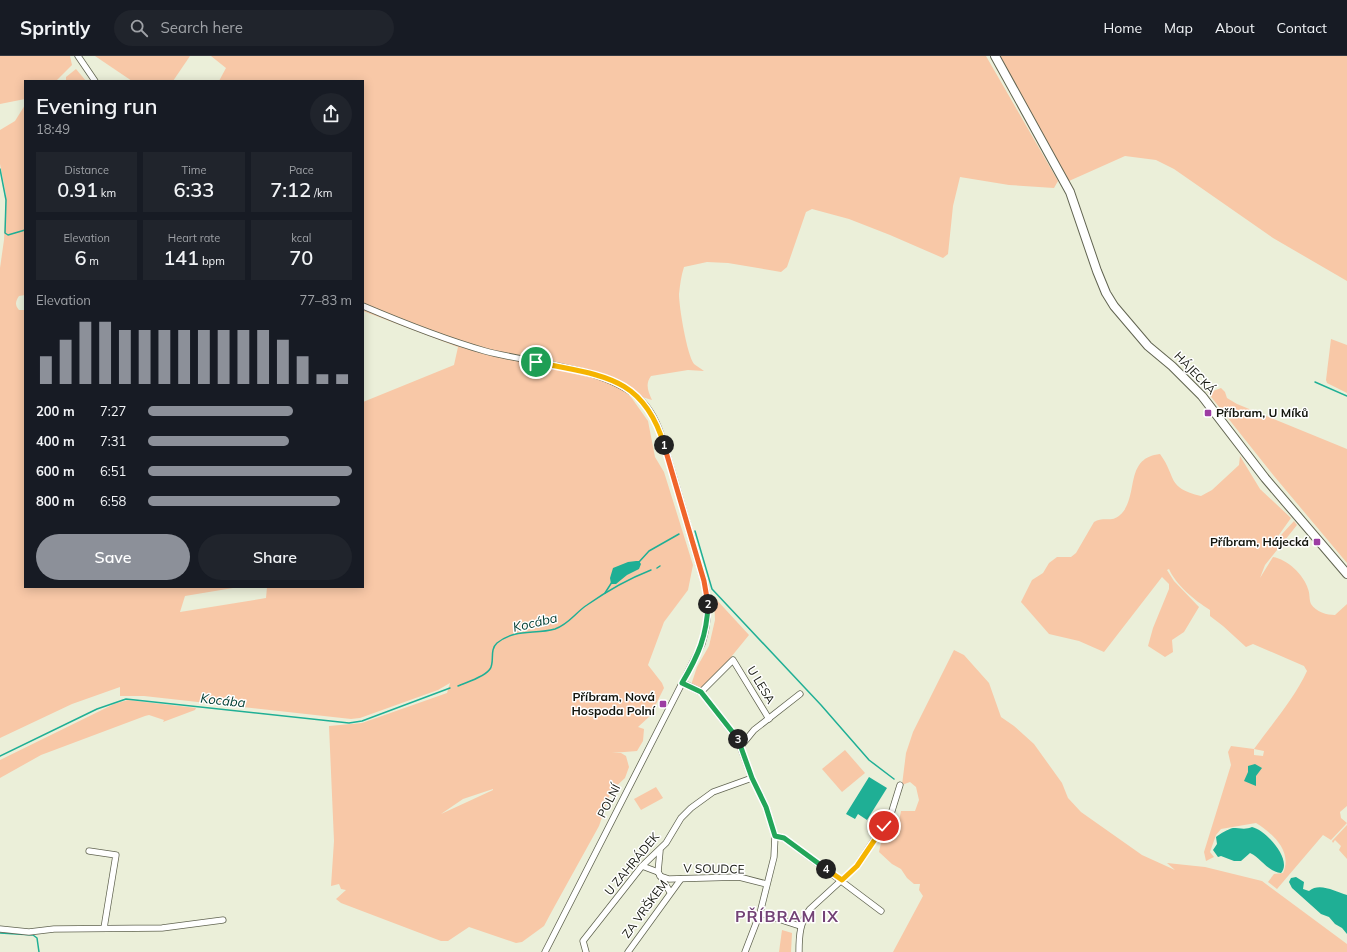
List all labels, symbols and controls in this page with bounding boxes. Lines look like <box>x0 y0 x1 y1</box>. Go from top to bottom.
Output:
search box <box>114 10 394 46</box>
text: Sprintly <box>20 16 90 40</box>
icon: search <box>128 17 150 39</box>
text: Search here <box>160 18 243 37</box>
text: Home <box>1103 19 1142 37</box>
text: Map <box>1164 19 1193 37</box>
text: About <box>1215 19 1255 37</box>
text: Contact <box>1277 19 1327 37</box>
text: Evening run <box>36 92 158 120</box>
button: share <box>310 93 352 135</box>
text: 18:49 <box>36 121 70 137</box>
text: Distance <box>64 163 109 177</box>
text: Time <box>182 163 206 177</box>
text: Pace <box>289 163 314 177</box>
text: 0.91 <box>57 177 98 202</box>
text: 6:33 <box>174 177 214 202</box>
text: 7:12 <box>270 177 311 202</box>
text: km <box>98 186 116 200</box>
text: /km <box>311 186 332 200</box>
text: Elevation <box>63 231 110 245</box>
text: Heart rate <box>168 231 220 245</box>
text: kcal <box>291 231 311 245</box>
text: 6 <box>74 245 86 270</box>
text: 141 <box>163 245 199 270</box>
text: 70 <box>289 245 313 270</box>
text: m <box>86 254 99 268</box>
text: bpm <box>199 254 225 268</box>
text: Elevation <box>36 292 91 308</box>
text: 77–83 m <box>299 292 352 308</box>
pin <box>519 345 553 379</box>
street label: HÁJECKÁ <box>1171 348 1219 397</box>
icon: arrive <box>525 351 547 373</box>
text: 200 m <box>36 403 75 419</box>
text: 7:27 <box>100 403 126 419</box>
place label: Příbram, U Míků <box>1216 405 1308 420</box>
marker: Příbram, U Míků <box>1203 408 1213 418</box>
text: 400 m <box>36 433 75 449</box>
text: 7:31 <box>100 433 126 449</box>
pin: 1 <box>654 435 674 455</box>
text: 1 <box>661 438 667 452</box>
text: 600 m <box>36 463 75 479</box>
text: 6:51 <box>100 463 126 479</box>
text: 800 m <box>36 493 75 509</box>
text: 6:58 <box>100 493 126 509</box>
button: Save <box>36 534 190 580</box>
button: Share <box>198 534 352 580</box>
place label: Příbram, Hájecká <box>1210 534 1309 549</box>
marker: Příbram, Hájecká <box>1312 537 1322 547</box>
pin: 2 <box>698 594 718 614</box>
text: 2 <box>705 597 711 611</box>
water label: Kocába <box>511 609 559 635</box>
street label: U LESA <box>744 663 779 707</box>
place label: Příbram, Nová Hospoda Polní <box>572 689 656 718</box>
water label: Kocába <box>200 690 247 710</box>
marker: Příbram, Nová Hospoda Polní <box>658 699 668 709</box>
pin: 3 <box>728 729 748 749</box>
text: 3 <box>735 732 741 746</box>
street label: POLNÍ <box>594 781 624 820</box>
pin <box>867 809 901 843</box>
icon: check <box>873 815 895 837</box>
street label: U ZAHRÁDEK <box>601 829 663 898</box>
pin: 4 <box>816 859 836 879</box>
street label: V SOUDCE <box>683 860 745 877</box>
text: 4 <box>823 862 829 876</box>
street label: ZA VRŠKEM <box>619 877 671 941</box>
district label: PŘÍBRAM IX <box>735 906 839 926</box>

